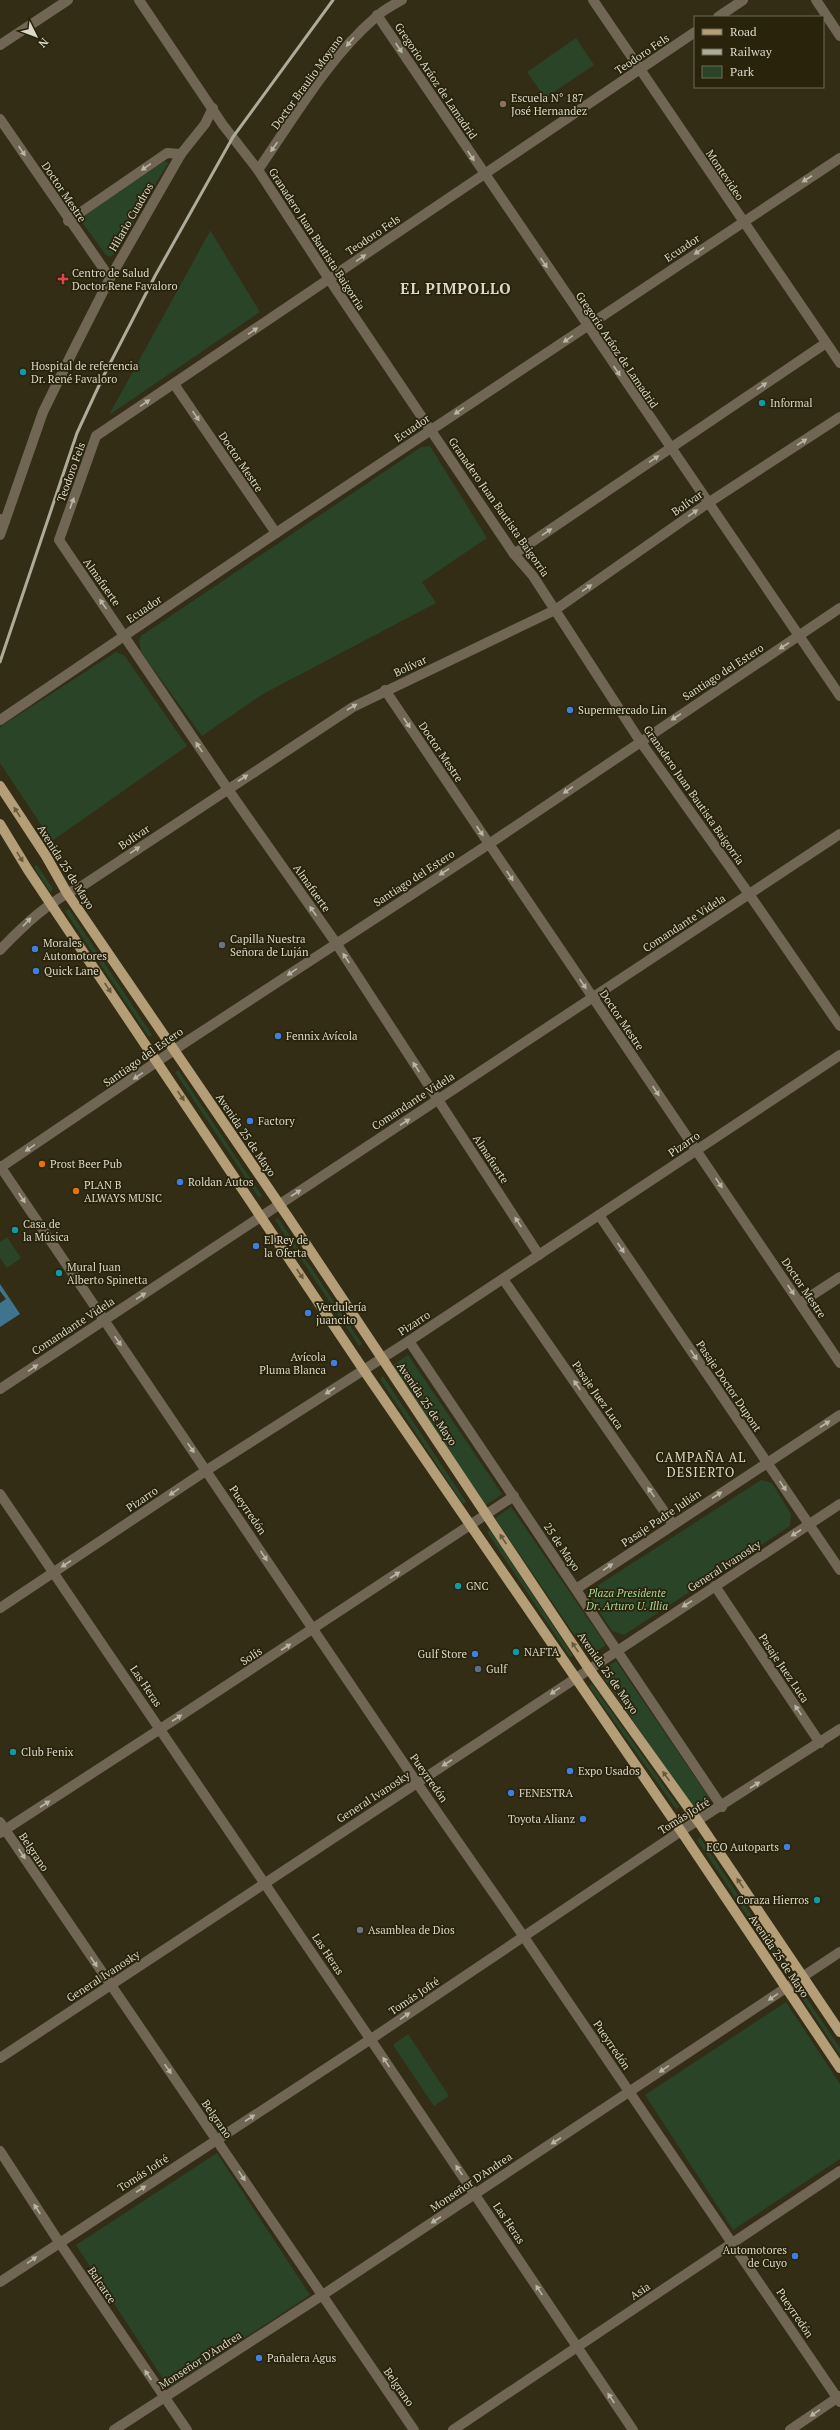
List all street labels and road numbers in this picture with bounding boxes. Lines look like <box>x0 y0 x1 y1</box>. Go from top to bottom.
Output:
street label: Gregorio Aráoz de Lamadrid <box>392 20 480 142</box>
street label: Teodoro Fels <box>612 31 672 77</box>
street label: Doctor Braulio Moyano <box>268 32 346 132</box>
street label: Montevideo <box>703 147 747 203</box>
street label: Doctor Mestre <box>39 159 90 225</box>
street label: Granadero Juan Bautista Baigorria <box>266 165 369 313</box>
street label: Hilario Cuadros <box>106 180 156 254</box>
street label: Teodoro Fels <box>343 212 403 258</box>
street label: Ecuador <box>662 231 703 265</box>
street label: Gregorio Aráoz de Lamadrid <box>573 289 661 411</box>
street label: Ecuador <box>392 411 433 445</box>
street label: Doctor Mestre <box>216 429 267 495</box>
street label: Granadero Juan Bautista Baigorria <box>445 435 553 580</box>
street label: Teodoro Fels <box>54 440 88 504</box>
street label: Bolívar <box>669 487 706 519</box>
street label: Almafuerte <box>80 555 124 609</box>
street label: Ecuador <box>124 592 165 626</box>
street label: Santiago del Estero <box>680 640 766 704</box>
street label: Bolívar <box>391 652 429 680</box>
street label: Doctor Mestre <box>416 719 467 785</box>
street label: Granadero Juan Bautista Baigorria <box>640 723 748 868</box>
street label: Bolívar <box>116 821 153 853</box>
street label: Avenida 25 de Mayo <box>34 822 98 912</box>
street label: Santiago del Estero <box>371 846 457 910</box>
street label: Almafuerte <box>290 861 334 915</box>
street label: Comandante Videla <box>640 891 728 955</box>
street label: Doctor Mestre <box>597 987 648 1053</box>
street label: Santiago del Estero <box>100 1024 186 1090</box>
street label: Comandante Videla <box>369 1069 457 1133</box>
street label: Avenida 25 de Mayo <box>213 1091 279 1179</box>
street label: Pizarro <box>665 1128 703 1160</box>
street label: Almafuerte <box>470 1132 512 1186</box>
street label: Doctor Mestre <box>779 1255 830 1321</box>
street label: Comandante Videla <box>29 1294 117 1358</box>
street label: Pizarro <box>395 1308 433 1338</box>
street label: Pasaje Doctor Dupont <box>693 1338 765 1434</box>
street label: Pasaje Juez Luca <box>569 1358 627 1432</box>
street label: Avenida 25 de Mayo <box>394 1360 460 1448</box>
street label: Pizarro <box>123 1483 161 1515</box>
street label: Pueyrredón <box>226 1483 270 1538</box>
street label: Pasaje Padre Julián <box>618 1486 704 1550</box>
street label: 25 de Mayo <box>541 1520 583 1574</box>
street label: General Ivanosky <box>685 1537 764 1595</box>
street label: Avenida 25 de Mayo <box>574 1629 642 1717</box>
street label: Pasaje Juez Luca <box>756 1631 813 1706</box>
street label: Solís <box>237 1644 265 1668</box>
street label: Las Heras <box>127 1663 165 1710</box>
street label: Pueyrredón <box>407 1751 451 1806</box>
street label: General Ivanosky <box>334 1768 413 1826</box>
street label: Tomás Jofré <box>656 1794 713 1837</box>
street label: Belgrano <box>16 1830 52 1874</box>
street label: Avenida 25 de Mayo <box>746 1912 812 2000</box>
street label: Las Heras <box>309 1931 347 1978</box>
street label: General Ivanosky <box>64 1947 143 2005</box>
street label: Tomás Jofré <box>386 1974 442 2018</box>
street label: Pueyrredón <box>590 2018 634 2073</box>
street label: Belgrano <box>199 2097 235 2141</box>
street label: Monseñor D'Andrea <box>427 2149 515 2215</box>
street label: Tomás Jofré <box>115 2151 172 2195</box>
street label: Las Heras <box>490 2200 528 2247</box>
street label: Balcarce <box>85 2264 120 2306</box>
street label: Asia <box>627 2279 653 2303</box>
street label: Pueyrredón <box>773 2286 817 2341</box>
street label: Monseñor D'Andrea <box>156 2328 244 2392</box>
street label: Belgrano <box>381 2365 417 2409</box>

